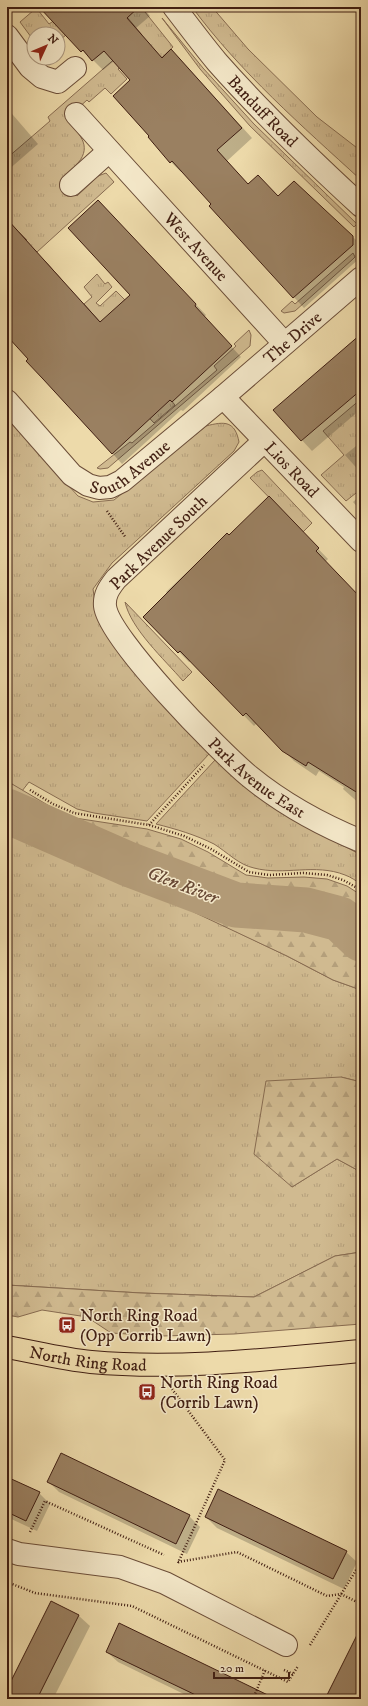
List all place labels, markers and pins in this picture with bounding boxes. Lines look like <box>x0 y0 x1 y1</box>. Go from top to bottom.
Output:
place label: North Ring Road (Opp Corrib Lawn) <box>80 1305 211 1347</box>
bus stop icon: North Ring Road (Opp Corrib Lawn) <box>57 1315 77 1335</box>
place label: North Ring Road (Corrib Lawn) <box>160 1372 278 1414</box>
bus stop icon: North Ring Road (Corrib Lawn) <box>137 1382 157 1402</box>

